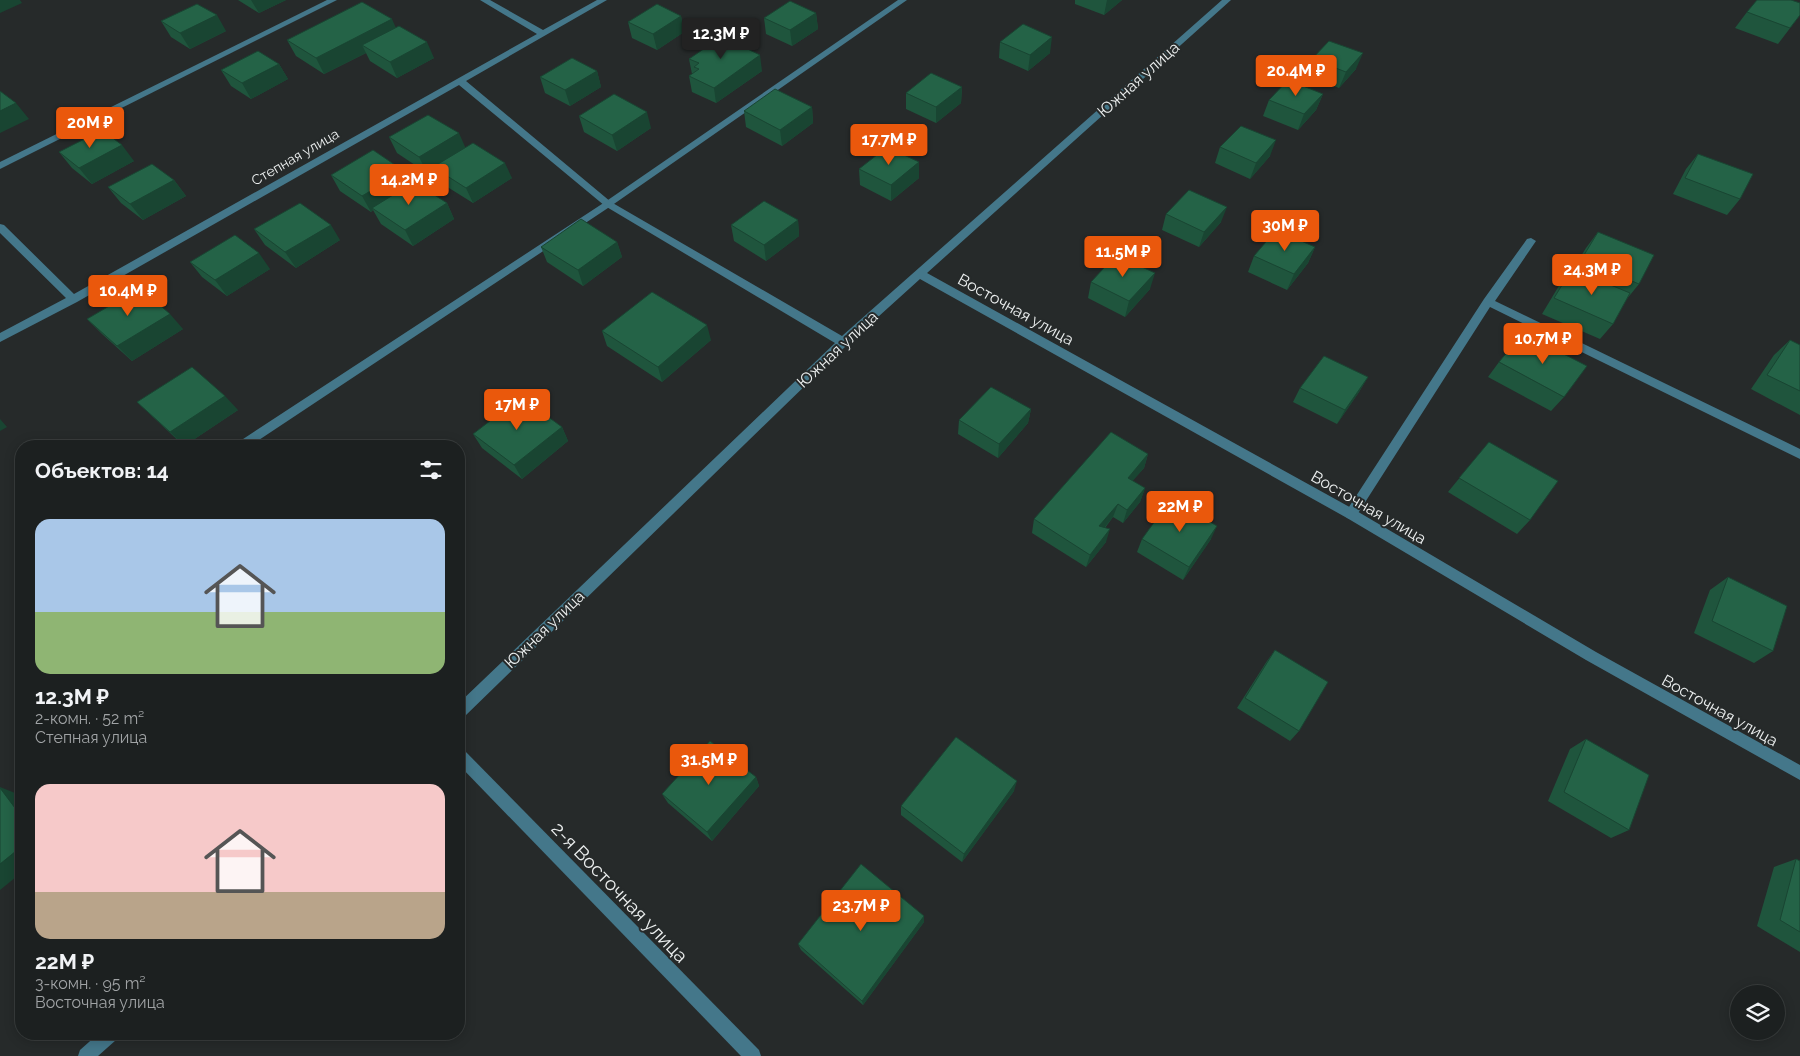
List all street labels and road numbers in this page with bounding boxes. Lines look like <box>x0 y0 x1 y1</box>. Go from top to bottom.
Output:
street label: Южная улица <box>1093 38 1183 121</box>
street label: Степная улица <box>248 125 342 189</box>
street label: Восточная улица <box>954 270 1077 349</box>
street label: Южная улица <box>793 307 882 392</box>
street label: Восточная улица <box>1308 467 1430 548</box>
street label: Южная улица <box>500 587 588 672</box>
street label: Восточная улица <box>1658 671 1781 750</box>
street label: 2-я Восточная улица <box>547 817 693 967</box>

